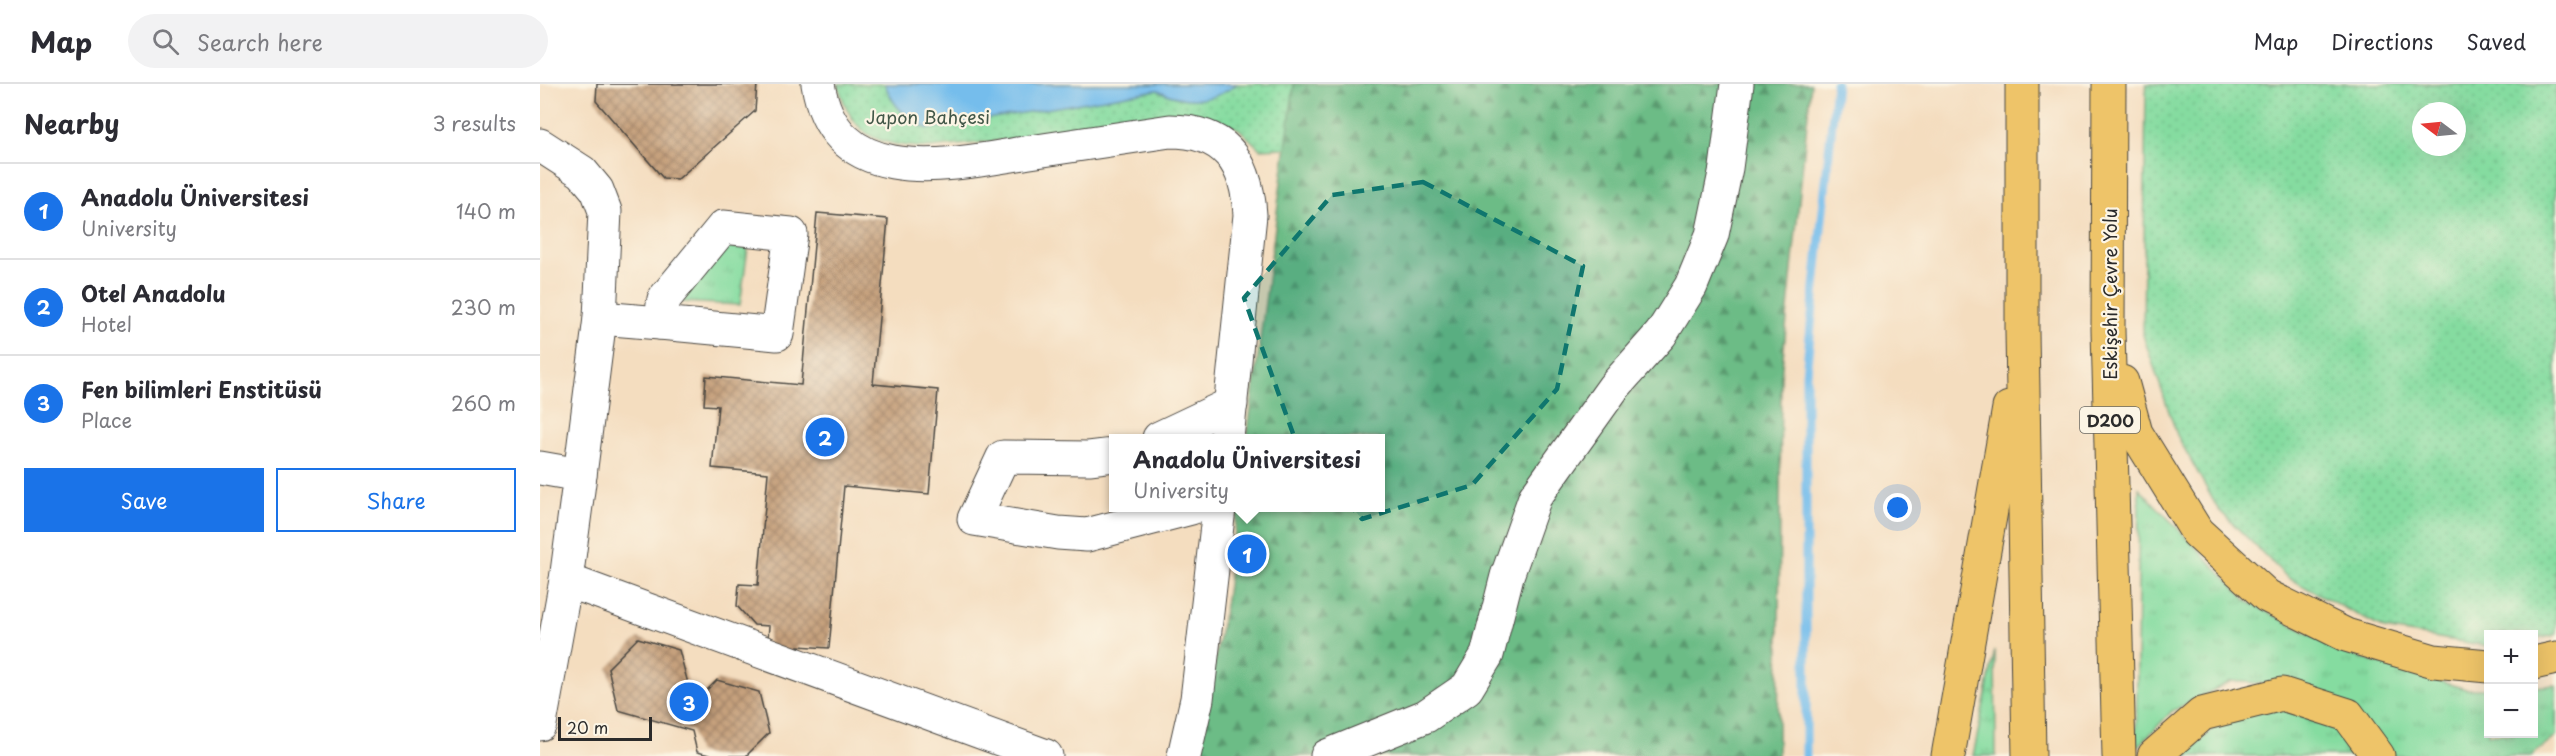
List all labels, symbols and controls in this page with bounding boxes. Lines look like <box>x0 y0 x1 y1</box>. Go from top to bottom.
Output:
search box <box>128 14 548 68</box>
text: Map <box>30 20 92 63</box>
icon: search <box>149 25 182 58</box>
text: Search here <box>197 25 323 58</box>
text: Map <box>2253 25 2298 57</box>
text: Directions <box>2331 25 2433 57</box>
text: Saved <box>2466 25 2526 57</box>
north arrow <box>2412 102 2466 156</box>
park label: Japon Bahçesi <box>866 103 990 130</box>
text: Nearby <box>24 104 119 143</box>
text: 3 results <box>433 108 516 138</box>
text: Anadolu Üniversitesi <box>81 180 309 213</box>
text: 1 <box>39 196 48 226</box>
text: 140 m <box>456 196 516 226</box>
street label: Eskişehir Çevre Yolu <box>2096 208 2123 380</box>
text: University <box>81 213 177 243</box>
text: Otel Anadolu <box>81 276 226 309</box>
text: 2 <box>36 292 51 322</box>
text: 230 m <box>451 292 516 322</box>
text: Hotel <box>81 309 132 339</box>
text: Fen bilimleri Enstitüsü <box>81 372 322 405</box>
text: 3 <box>37 388 50 418</box>
text: 260 m <box>451 388 516 418</box>
text: Place <box>81 405 132 435</box>
road number: D200 <box>2080 407 2140 433</box>
pin: 2 <box>806 414 844 460</box>
popup <box>1109 434 1385 512</box>
text: Anadolu Üniversitesi <box>1133 442 1361 475</box>
button: Save <box>24 468 264 532</box>
button: Share <box>276 468 516 532</box>
text: University <box>1133 475 1229 505</box>
your location <box>1883 493 1912 522</box>
pin: 1 <box>1228 532 1266 576</box>
map controls <box>2484 630 2538 738</box>
button: + <box>2484 630 2538 684</box>
pin: 3 <box>670 680 708 724</box>
button: − <box>2484 684 2538 738</box>
scale bar <box>558 714 652 742</box>
text: 20 m <box>567 715 608 739</box>

